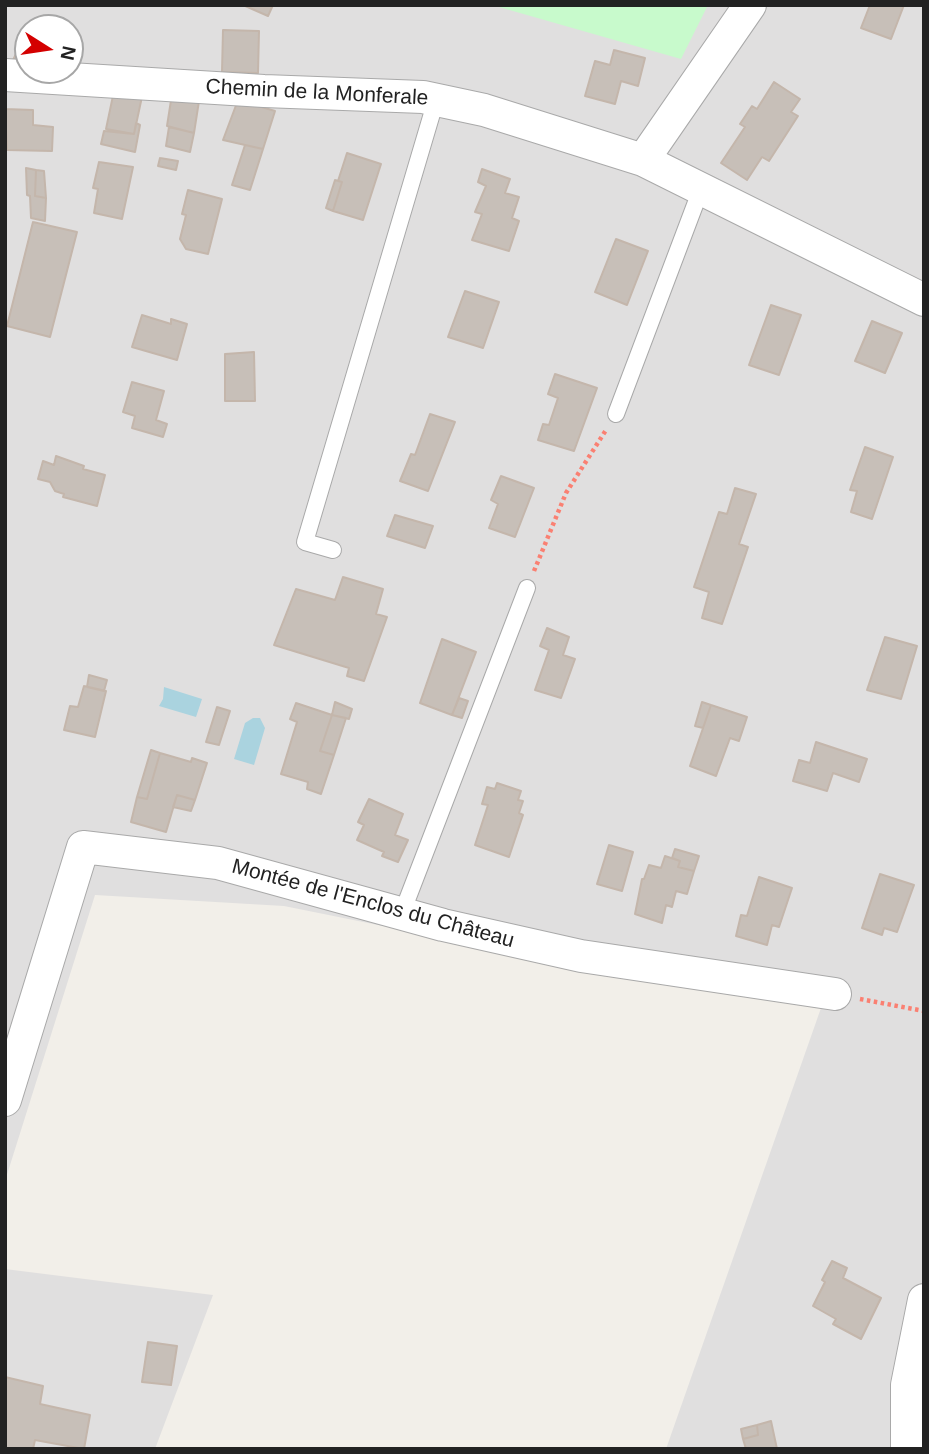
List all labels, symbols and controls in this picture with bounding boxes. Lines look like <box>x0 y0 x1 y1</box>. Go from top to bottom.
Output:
north arrow <box>14 14 84 84</box>
text: N <box>56 44 80 62</box>
street label: Chemin de la Monferale <box>205 75 429 111</box>
street label: Montée de l'Enclos du Château <box>229 854 517 954</box>

